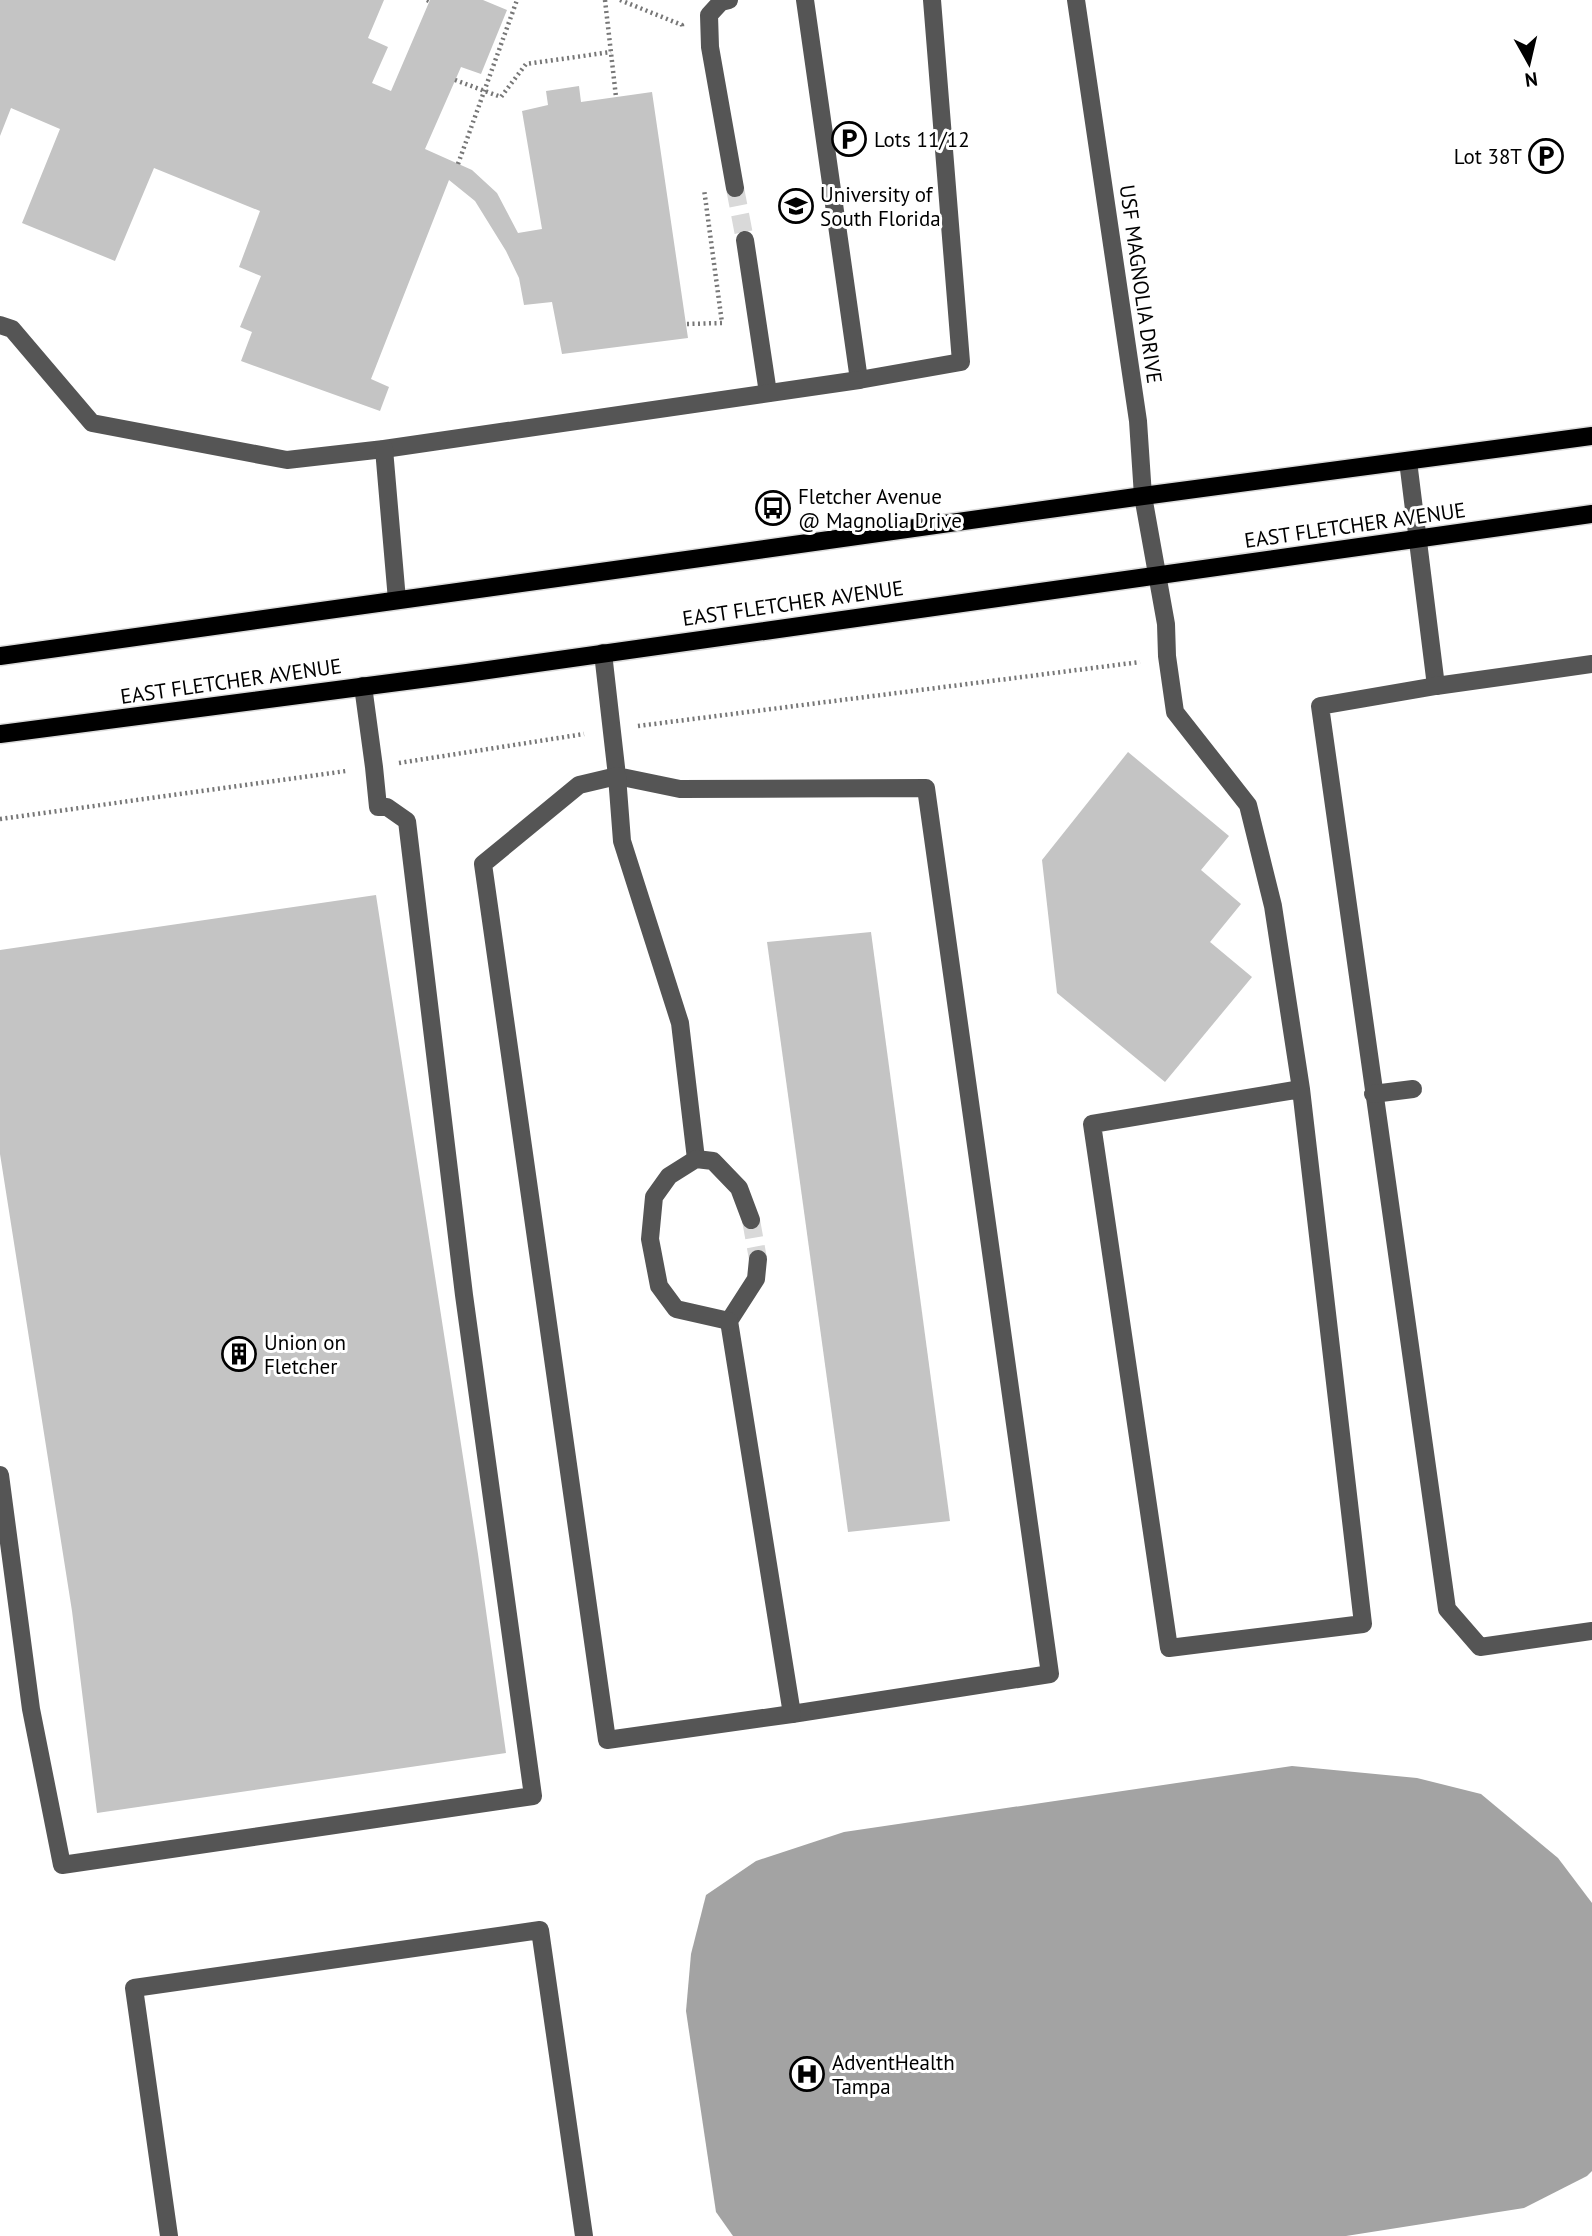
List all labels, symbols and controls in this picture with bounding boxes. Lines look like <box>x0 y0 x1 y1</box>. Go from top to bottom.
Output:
north arrow <box>1494 28 1564 98</box>
text: N <box>1524 67 1539 93</box>
parking icon: Lots 11/12 <box>830 120 868 158</box>
place label: Lots 11/12 <box>874 126 970 153</box>
parking icon: Lot 38T <box>1527 137 1565 175</box>
place label: Lot 38T <box>1454 143 1522 170</box>
place label: University of South Florida <box>820 181 941 232</box>
street label: USF MAGNOLIA DRIVE <box>1114 183 1168 385</box>
school or university icon: University of South Florida <box>777 187 815 225</box>
place label: Fletcher Avenue @ Magnolia Drive <box>798 483 962 534</box>
bus stop icon: Fletcher Avenue @ Magnolia Drive <box>754 489 792 527</box>
street label: EAST FLETCHER AVENUE <box>1243 496 1467 554</box>
street label: EAST FLETCHER AVENUE <box>681 574 905 632</box>
street label: EAST FLETCHER AVENUE <box>119 652 343 710</box>
place label: Union on Fletcher <box>264 1329 346 1380</box>
building icon: Union on Fletcher <box>220 1335 258 1373</box>
place label: AdventHealth Tampa <box>832 2049 955 2100</box>
hospital icon: AdventHealth Tampa <box>788 2055 826 2093</box>

